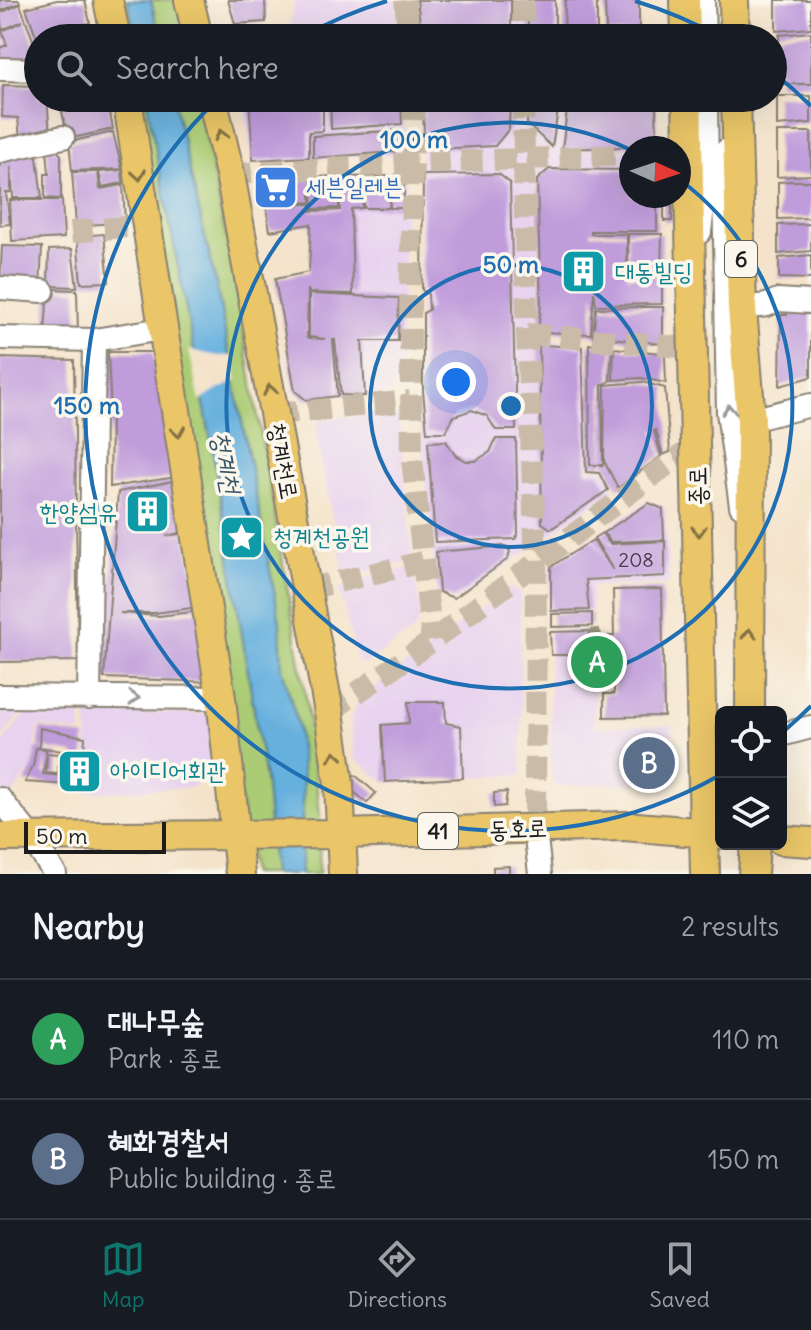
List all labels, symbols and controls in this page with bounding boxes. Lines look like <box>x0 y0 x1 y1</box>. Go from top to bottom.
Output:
search box <box>24 24 787 112</box>
icon: search <box>52 46 96 90</box>
text: Search here <box>116 49 279 87</box>
text: 100 m <box>380 124 448 154</box>
one-way arrow <box>213 128 230 142</box>
north arrow <box>619 136 691 208</box>
supermarket icon: 세븐일레븐 <box>251 163 299 211</box>
one-way arrow <box>130 168 147 182</box>
place label: 세븐일레븐 <box>306 171 403 201</box>
road number: 6 <box>725 241 757 277</box>
building icon: 대동빌딩 <box>560 248 608 296</box>
text: 50 m <box>483 249 539 279</box>
place label: 대동빌딩 <box>615 256 692 286</box>
your location <box>436 362 476 402</box>
one-way arrow <box>262 384 279 397</box>
text: 150 m <box>54 390 120 420</box>
centre of rings <box>497 392 525 420</box>
one-way arrow <box>721 403 738 416</box>
street label: 청계천로 <box>263 420 305 501</box>
one-way arrow <box>169 425 186 439</box>
water label: 청계천 <box>204 428 249 499</box>
street label: 종로 <box>682 466 712 506</box>
building icon: 한양섬유 <box>124 488 172 536</box>
place label: 한양섬유 <box>40 496 117 526</box>
place icon: 청계천공원 <box>218 513 266 561</box>
place label: 청계천공원 <box>273 521 370 551</box>
one-way arrow <box>690 525 707 538</box>
house number: 208 <box>618 547 654 572</box>
one-way arrow <box>740 627 758 640</box>
pin: A <box>571 632 623 692</box>
one-way arrow <box>128 689 141 707</box>
map controls <box>715 706 787 850</box>
button: locate <box>715 706 787 778</box>
pin: B <box>623 733 675 793</box>
building icon: 아이디어회관 <box>55 747 103 795</box>
one-way arrow <box>327 749 344 763</box>
place label: 아이디어회관 <box>110 755 226 785</box>
button: layers <box>715 778 787 850</box>
street label: 동호로 <box>488 812 547 844</box>
road number: 41 <box>418 813 458 849</box>
scale bar <box>24 818 166 854</box>
text: 50 m <box>36 822 88 850</box>
text: Nearby <box>32 905 145 948</box>
text: 2 results <box>681 910 779 943</box>
text: 대나무숲 <box>108 1002 205 1040</box>
text: A <box>50 1023 66 1056</box>
text: 110 m <box>712 1023 779 1056</box>
text: Park · 종로 <box>108 1042 222 1075</box>
text: 혜화경찰서 <box>108 1122 229 1160</box>
text: B <box>49 1143 67 1176</box>
text: 150 m <box>708 1143 779 1176</box>
text: Public building · 종로 <box>108 1162 336 1195</box>
tab: Map <box>101 1237 145 1313</box>
tab: Directions <box>348 1237 447 1313</box>
tab: Saved <box>649 1237 710 1313</box>

